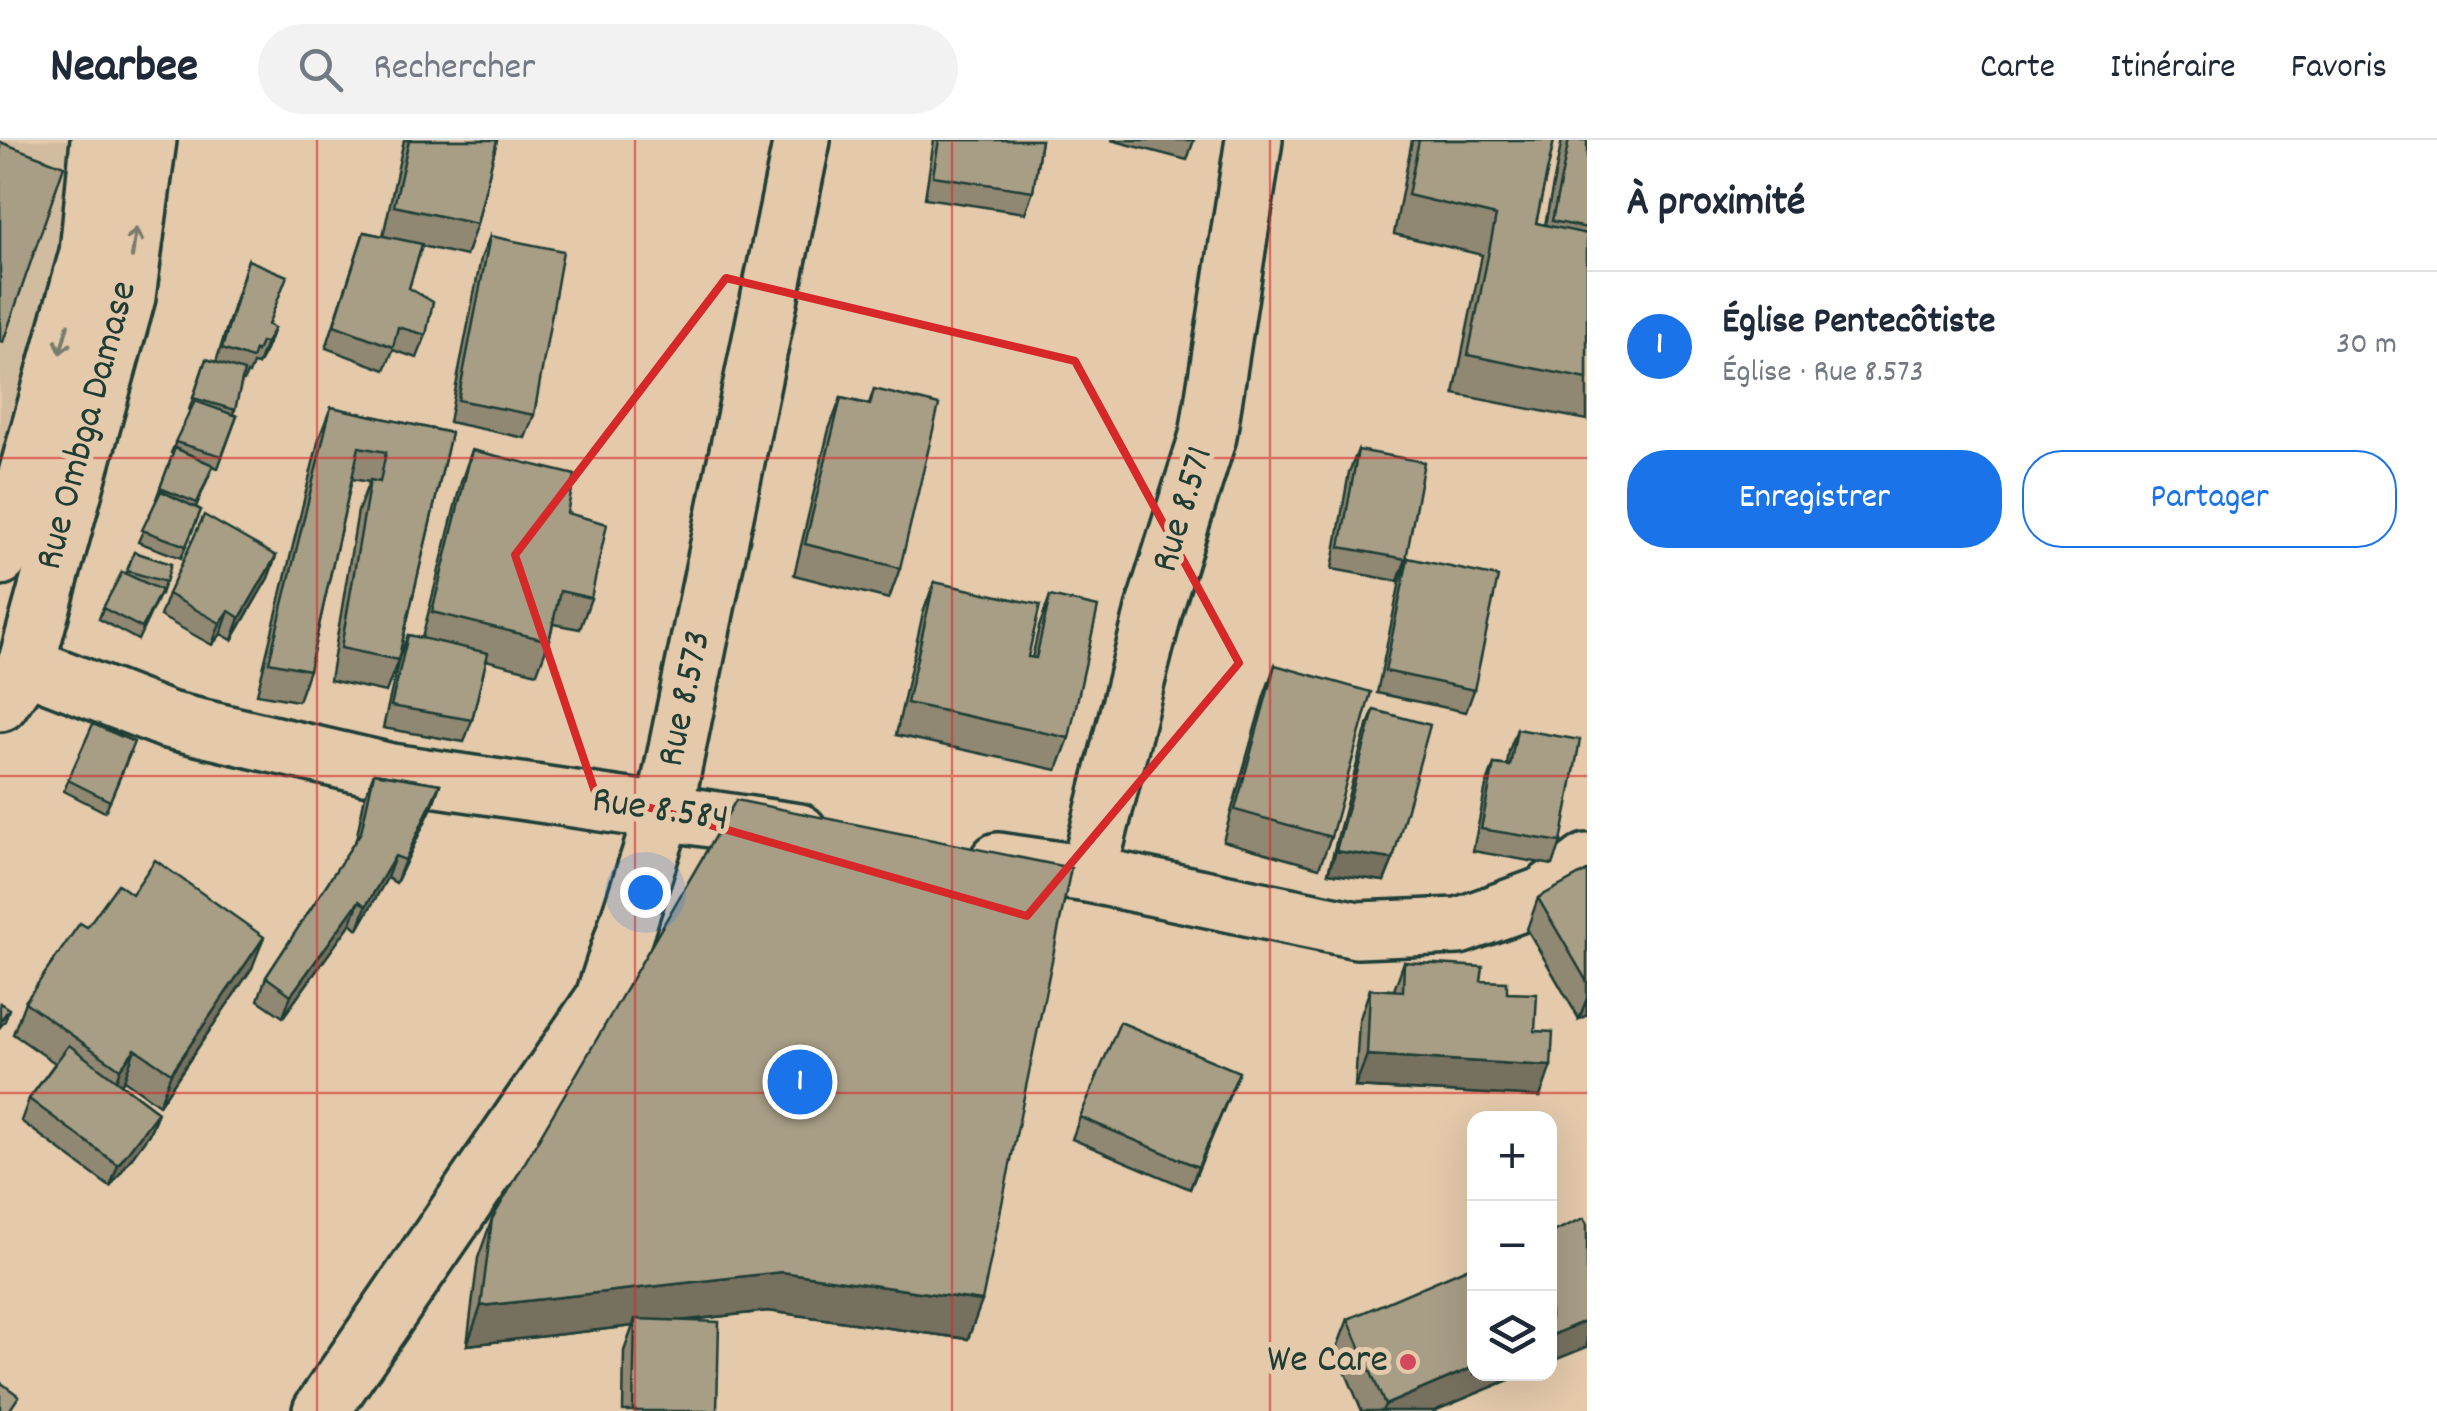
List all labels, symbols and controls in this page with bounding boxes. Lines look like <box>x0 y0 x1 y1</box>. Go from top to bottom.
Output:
search box <box>258 24 958 114</box>
text: Nearbee <box>50 35 198 104</box>
icon: search <box>293 42 348 97</box>
text: Rechercher <box>373 42 535 97</box>
text: Carte <box>1980 44 2055 94</box>
text: Itinéraire <box>2110 44 2236 94</box>
text: Favoris <box>2291 44 2387 94</box>
text: À proximité <box>1627 175 1805 235</box>
one-way arrow <box>126 227 144 260</box>
street label: Rue Ombga Damase <box>23 275 155 577</box>
text: Église Pentecôtiste <box>1722 296 1996 351</box>
one-way arrow <box>54 323 73 354</box>
text: 1 <box>1656 323 1663 369</box>
text: 30 m <box>2336 323 2397 369</box>
text: Église · Rue 8.573 <box>1722 351 1924 397</box>
street label: Rue 8.571 <box>1139 440 1231 580</box>
button: Enregistrer <box>1627 450 2002 548</box>
button: Partager <box>2022 450 2397 548</box>
street label: Rue 8.573 <box>645 626 729 772</box>
street label: Rue 8.584 <box>588 774 732 850</box>
your location <box>620 867 671 918</box>
pin: 1 <box>768 1044 832 1120</box>
map controls <box>1467 1111 1557 1381</box>
button: + <box>1467 1111 1557 1201</box>
button: − <box>1467 1201 1557 1291</box>
button: layers <box>1467 1291 1557 1381</box>
place label: We Care <box>1267 1334 1388 1391</box>
marker: We Care <box>1397 1351 1419 1373</box>

